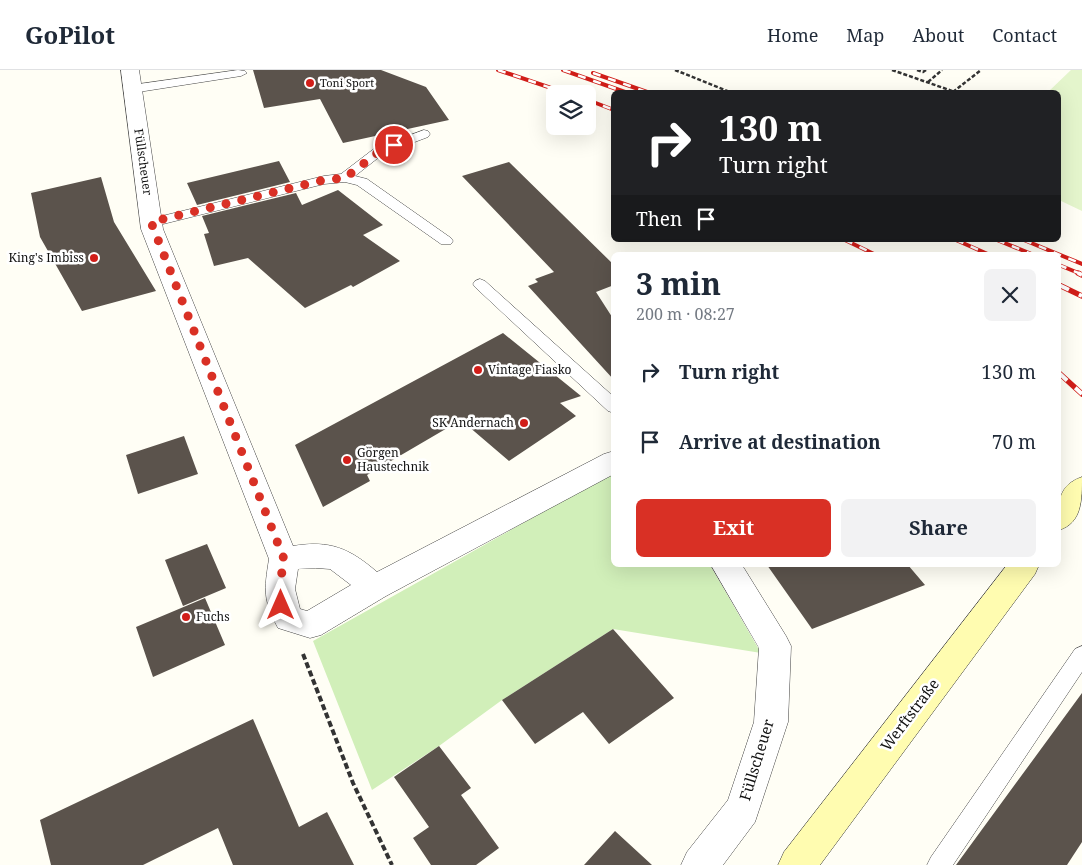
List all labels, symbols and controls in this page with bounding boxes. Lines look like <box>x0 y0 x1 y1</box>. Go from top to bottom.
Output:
text: GoPilot <box>25 18 115 51</box>
text: Home <box>767 23 818 47</box>
text: Map <box>846 23 884 47</box>
text: About <box>912 23 964 47</box>
text: Contact <box>992 23 1057 47</box>
place label: Toni Sport <box>320 75 374 90</box>
marker: Toni Sport <box>304 77 316 89</box>
map controls <box>546 85 596 135</box>
button: layers <box>546 85 596 135</box>
text: 130 m <box>719 104 822 151</box>
icon: right <box>636 110 701 175</box>
pin <box>373 124 415 166</box>
street label: Füllscheuer <box>130 127 157 197</box>
icon: arrive <box>380 131 408 159</box>
text: Turn right <box>719 149 828 179</box>
icon: arrive <box>692 205 720 233</box>
text: Then <box>636 206 682 232</box>
place label: King's Imbiss <box>9 249 84 266</box>
marker: King's Imbiss <box>88 252 100 264</box>
text: 3 min <box>636 263 721 304</box>
button: close <box>984 269 1036 321</box>
text: 200 m · 08:27 <box>636 303 735 325</box>
icon: right <box>636 358 664 386</box>
text: Turn right <box>679 359 779 385</box>
text: 130 m <box>981 359 1036 385</box>
place label: Vintage Fiasko <box>488 361 572 378</box>
marker: Vintage Fiasko <box>472 364 484 376</box>
place label: SK Andernach <box>432 414 514 431</box>
marker: SK Andernach <box>518 417 530 429</box>
icon: arrive <box>636 428 664 456</box>
text: Arrive at destination <box>679 429 881 455</box>
text: 70 m <box>992 429 1036 455</box>
place label: Görgen Haustechnik <box>357 444 430 475</box>
marker: Görgen Haustechnik <box>341 454 353 466</box>
button: Exit <box>636 499 831 557</box>
button: Share <box>841 499 1036 557</box>
position arrow <box>254 578 306 630</box>
place label: Fuchs <box>196 608 230 625</box>
marker: Fuchs <box>180 611 192 623</box>
street label: Werftstraße <box>875 674 943 755</box>
street label: Füllscheuer <box>734 717 778 803</box>

